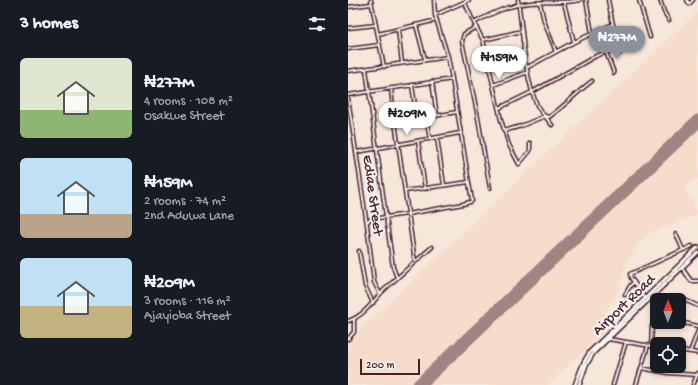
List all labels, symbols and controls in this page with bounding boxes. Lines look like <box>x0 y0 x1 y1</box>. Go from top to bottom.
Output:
icon: filters <box>306 13 328 35</box>
text: 3 homes <box>20 14 78 34</box>
pin: ₦277M <box>589 26 645 60</box>
text: ₦277M <box>598 31 636 46</box>
pin: ₦159M <box>471 46 527 80</box>
text: ₦159M <box>480 51 518 66</box>
icon: home <box>52 74 100 122</box>
text: ₦277M <box>144 74 194 94</box>
text: 4 rooms · 108 m² <box>144 94 233 109</box>
pin: ₦209M <box>379 102 435 136</box>
text: ₦209M <box>388 107 426 122</box>
text: Osakwe Street <box>144 109 224 124</box>
street label: Ediae Street <box>357 154 387 238</box>
icon: home <box>52 174 100 222</box>
text: ₦159M <box>144 174 192 194</box>
text: 2 rooms · 74 m² <box>144 194 226 209</box>
text: 2nd Aduwa Lane <box>144 209 234 224</box>
street label: Airport Road <box>589 270 660 340</box>
icon: home <box>52 274 100 322</box>
text: ₦209M <box>144 274 195 294</box>
north arrow <box>650 293 686 329</box>
map controls <box>650 293 686 373</box>
text: 3 rooms · 116 m² <box>144 294 231 309</box>
text: Ajayioba Street <box>144 309 230 324</box>
button: locate <box>650 337 686 373</box>
scale bar <box>360 357 420 376</box>
text: 200 m <box>366 360 394 372</box>

